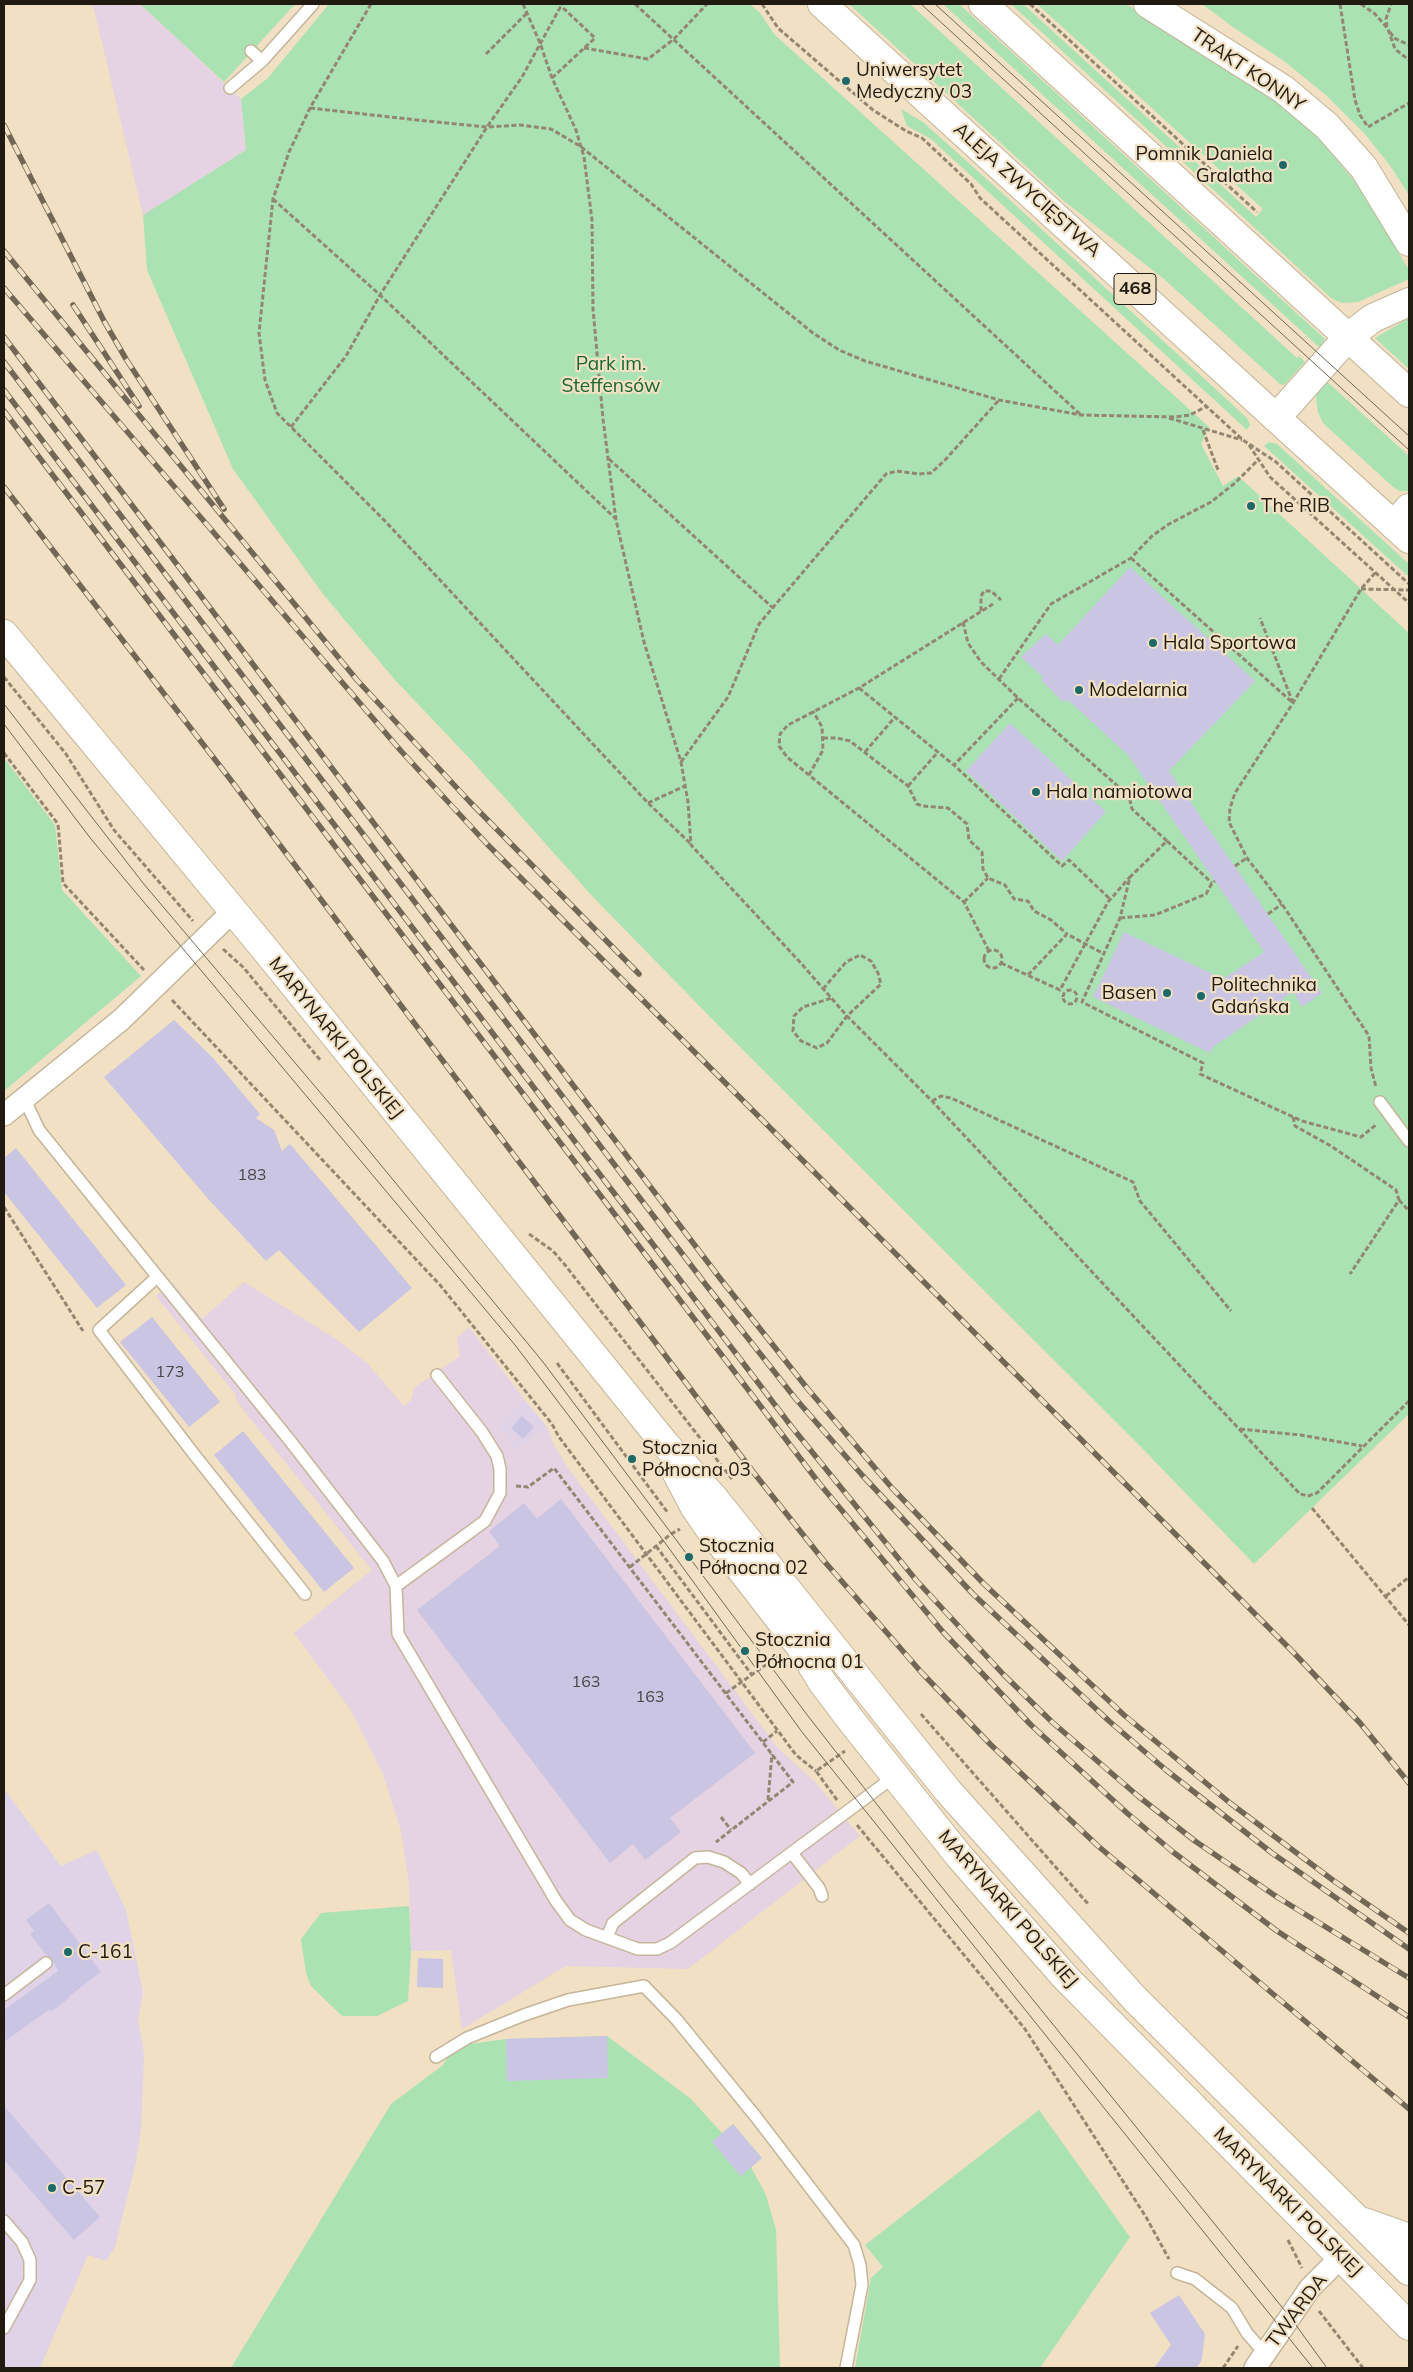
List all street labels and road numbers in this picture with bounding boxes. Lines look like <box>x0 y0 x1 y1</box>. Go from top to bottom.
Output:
street label: TRAKT KONNY <box>1187 24 1309 116</box>
street label: ALEJA ZWYCIĘSTWA <box>949 118 1105 262</box>
road number: 468 <box>1114 274 1156 304</box>
street label: MARYNARKI POLSKIEJ <box>264 953 408 1123</box>
street label: MARYNARKI POLSKIEJ <box>933 1825 1083 1993</box>
street label: MARYNARKI POLSKIEJ <box>1209 2123 1367 2281</box>
street label: TWARDA <box>1262 2269 1332 2353</box>

